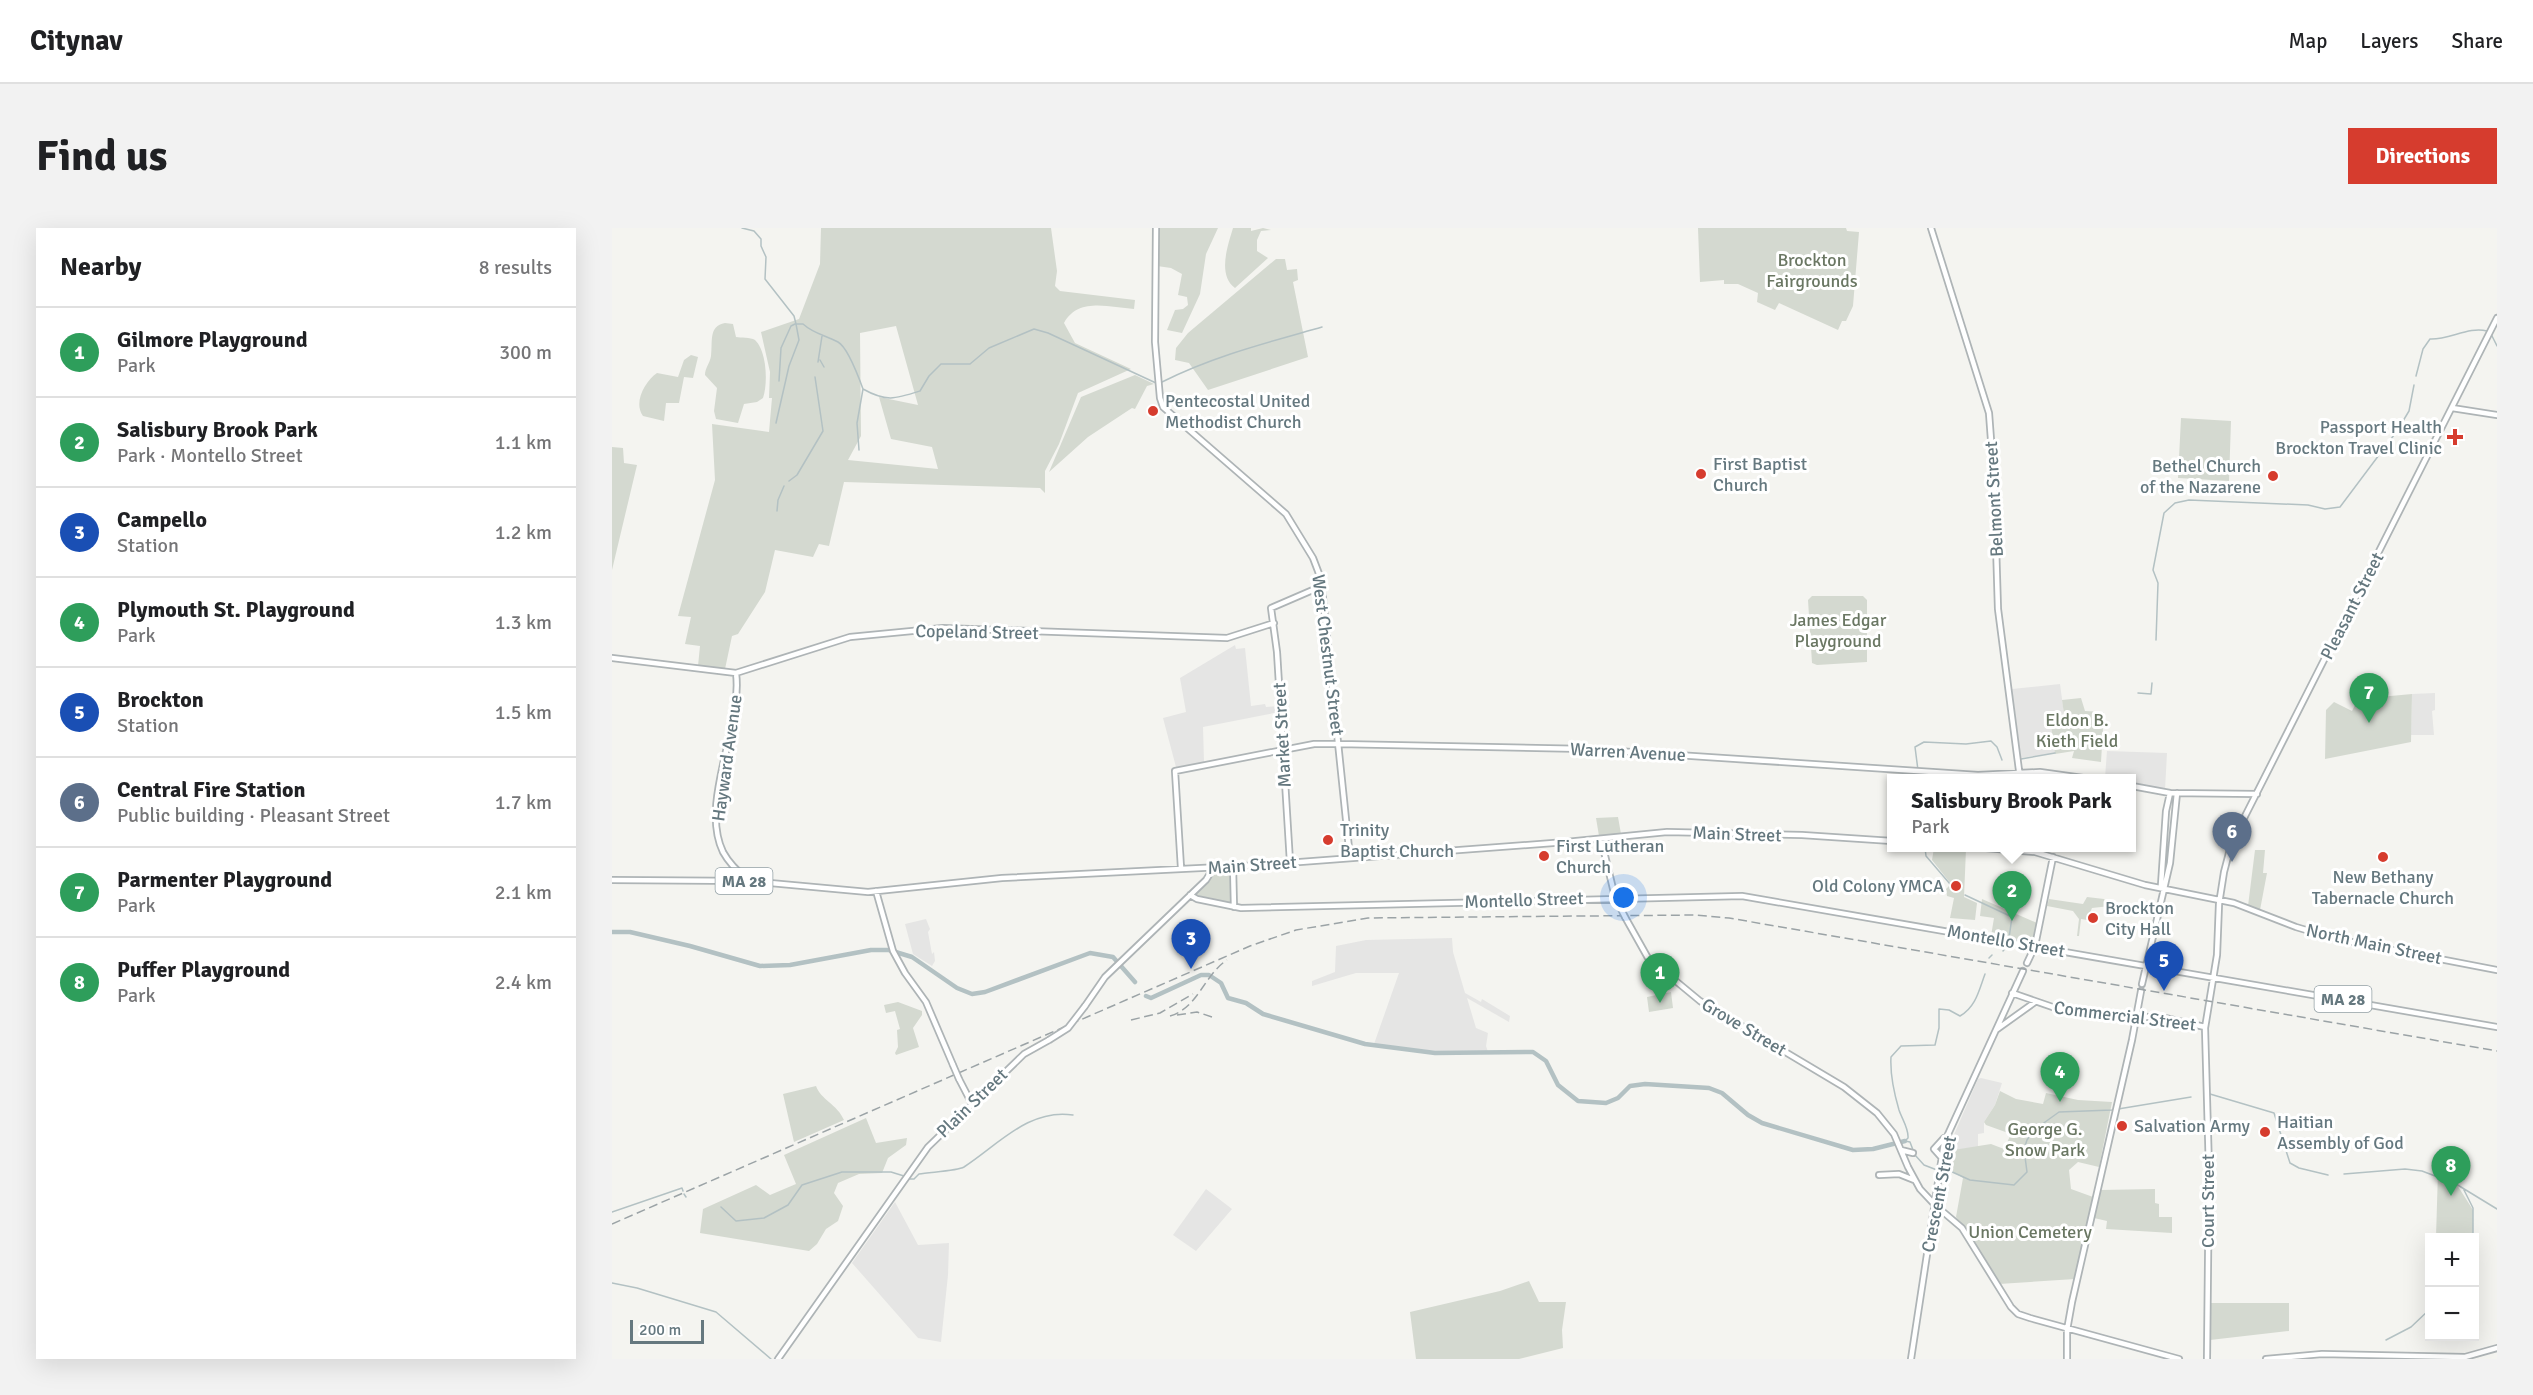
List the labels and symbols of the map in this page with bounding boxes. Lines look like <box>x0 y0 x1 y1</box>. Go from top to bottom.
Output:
park label: Brockton Fairgrounds <box>1766 249 1858 292</box>
place label: Pentecostal United Methodist Church <box>1165 390 1310 433</box>
marker: Pentecostal United Methodist Church <box>1146 404 1160 418</box>
place label: Passport Health Brockton Travel Clinic <box>2275 416 2442 459</box>
marker: Passport Health Brockton Travel Clinic <box>2446 428 2464 446</box>
street label: Belmont Street <box>1980 441 2008 557</box>
place label: First Baptist Church <box>1713 453 1807 496</box>
place label: Bethel Church of the Nazarene <box>2140 455 2261 498</box>
marker: First Baptist Church <box>1694 467 1708 481</box>
marker: Bethel Church of the Nazarene <box>2266 469 2280 483</box>
street label: Pleasant Street <box>2316 549 2388 663</box>
street label: West Chestnut Street <box>1307 573 1349 737</box>
park label: James Edgar Playground <box>1790 609 1887 652</box>
street label: Copeland Street <box>915 620 1039 644</box>
pin: 7 <box>2350 674 2388 723</box>
street label: Market Street <box>1268 682 1296 788</box>
street label: Hayward Avenue <box>707 693 747 823</box>
park label: Eldon B. Kieth Field <box>2036 709 2118 752</box>
street label: Warren Avenue <box>1570 738 1686 766</box>
pin: 6 <box>2212 812 2252 862</box>
place label: Trinity Baptist Church <box>1340 819 1454 862</box>
street label: Main Street <box>1692 821 1782 847</box>
marker: Trinity Baptist Church <box>1321 833 1335 847</box>
place label: First Lutheran Church <box>1556 835 1664 878</box>
marker: First Lutheran Church <box>1537 849 1551 863</box>
marker: New Bethany Tabernacle Church <box>2376 850 2390 864</box>
street label: Main Street <box>1207 851 1297 879</box>
place label: New Bethany Tabernacle Church <box>2312 866 2454 909</box>
road number: MA 28 <box>716 868 772 894</box>
pin: 2 <box>1992 872 2032 921</box>
place label: Old Colony YMCA <box>1812 875 1944 897</box>
marker: Old Colony YMCA <box>1949 879 1963 893</box>
your location <box>1609 883 1638 912</box>
street label: Montello Street <box>1464 887 1584 913</box>
place label: Brockton City Hall <box>2105 897 2174 940</box>
marker: Brockton City Hall <box>2086 911 2100 925</box>
street label: North Main Street <box>2304 919 2444 969</box>
pin: 3 <box>1172 920 1210 969</box>
street label: Montello Street <box>1945 920 2067 962</box>
pin: 5 <box>2144 942 2184 991</box>
pin: 1 <box>1640 954 1680 1003</box>
road number: MA 28 <box>2314 986 2372 1012</box>
street label: Grove Street <box>1698 993 1790 1061</box>
street label: Commercial Street <box>2053 996 2197 1036</box>
pin: 4 <box>2040 1052 2080 1102</box>
street label: Plain Street <box>932 1064 1012 1142</box>
place label: Haitian Assembly of God <box>2277 1111 2404 1154</box>
place label: Salvation Army <box>2134 1115 2250 1137</box>
park label: George G. Snow Park <box>2005 1118 2085 1161</box>
marker: Salvation Army <box>2115 1119 2129 1133</box>
marker: Haitian Assembly of God <box>2258 1125 2272 1139</box>
street label: Crescent Street <box>1917 1134 1961 1254</box>
pin: 8 <box>2432 1146 2470 1196</box>
street label: Court Street <box>2197 1154 2219 1248</box>
park label: Union Cemetery <box>1968 1221 2092 1243</box>
scale bar <box>630 1317 704 1344</box>

